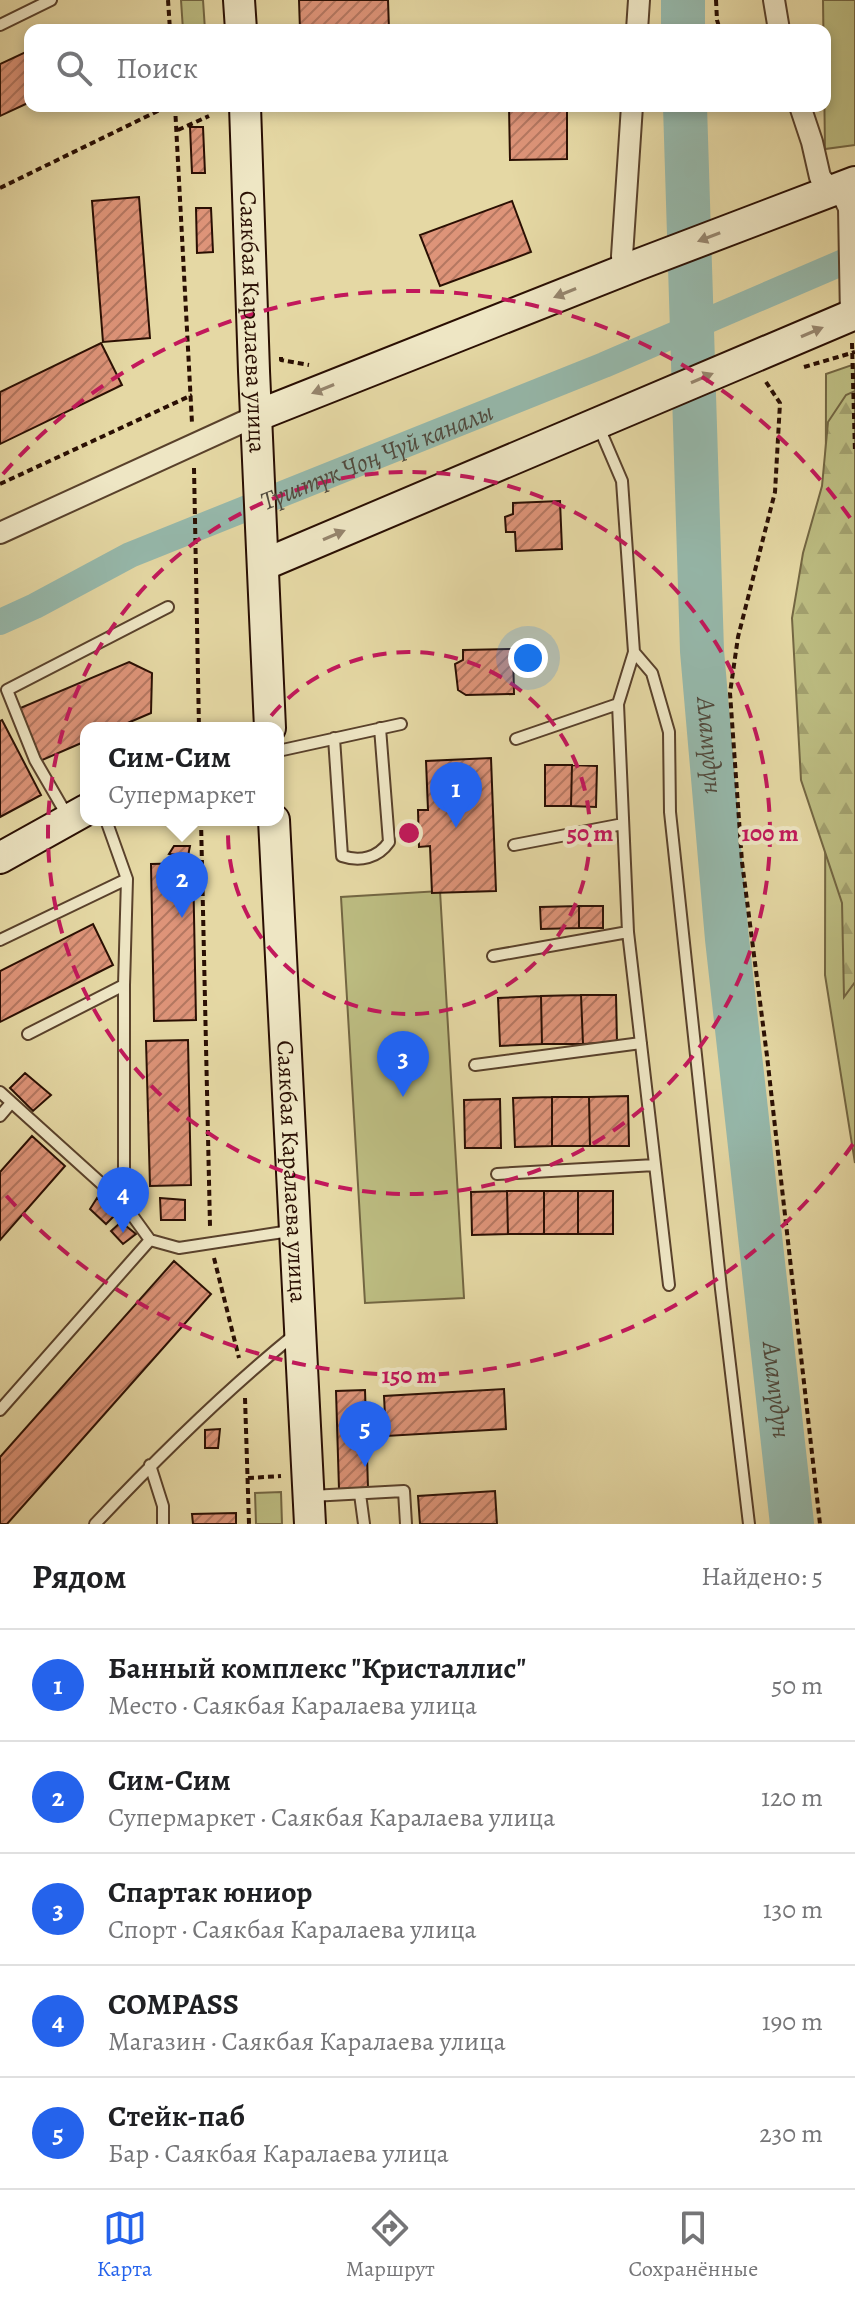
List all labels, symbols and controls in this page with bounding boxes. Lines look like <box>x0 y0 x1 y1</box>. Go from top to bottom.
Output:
search box <box>24 24 831 112</box>
icon: search <box>52 46 96 90</box>
text: Поиск <box>116 48 198 88</box>
street label: Саякбая Каралаева улица <box>232 190 274 454</box>
one-way arrow <box>697 231 721 244</box>
one-way arrow <box>553 287 577 300</box>
one-way arrow <box>800 326 824 339</box>
one-way arrow <box>690 372 714 385</box>
one-way arrow <box>311 383 335 396</box>
water label: Түштүк Чоң Чүй каналы <box>255 394 498 518</box>
one-way arrow <box>322 528 346 541</box>
your location <box>508 638 548 678</box>
water label: Аламүдүн <box>688 694 732 795</box>
popup <box>80 722 284 826</box>
text: Сим-Сим <box>108 737 231 777</box>
pin: 1 <box>430 762 482 828</box>
text: Супермаркет <box>108 777 256 812</box>
text: 50 m <box>567 817 613 849</box>
text: 100 m <box>741 817 799 849</box>
centre of rings <box>395 819 423 847</box>
pin: 2 <box>156 852 208 918</box>
pin: 3 <box>377 1031 429 1097</box>
street label: Саякбая Каралаева улица <box>269 1040 315 1303</box>
pin: 4 <box>97 1167 149 1233</box>
water label: Аламүдүн <box>754 1338 800 1440</box>
text: 150 m <box>381 1359 437 1391</box>
pin: 5 <box>339 1401 391 1467</box>
text: Рядом <box>32 1553 126 1600</box>
text: Найдено: 5 <box>701 1559 823 1594</box>
text: Банный комплекс "Кристаллис" <box>108 1648 526 1688</box>
text: 1 <box>53 1668 63 1703</box>
text: 50 m <box>771 1668 823 1703</box>
text: Место · Саякбая Каралаева улица <box>108 1688 477 1723</box>
text: Сим-Сим <box>108 1760 231 1800</box>
text: 2 <box>52 1780 64 1815</box>
text: 120 m <box>761 1780 823 1815</box>
text: Супермаркет · Саякбая Каралаева улица <box>108 1800 555 1835</box>
text: Спартак юниор <box>108 1872 312 1912</box>
text: 3 <box>52 1892 64 1927</box>
text: 130 m <box>763 1892 823 1927</box>
text: Спорт · Саякбая Каралаева улица <box>108 1912 477 1947</box>
text: COMPASS <box>108 1984 239 2024</box>
text: 4 <box>52 2004 64 2039</box>
text: 190 m <box>762 2004 823 2039</box>
text: Магазин · Саякбая Каралаева улица <box>108 2024 506 2059</box>
text: Стейк-паб <box>108 2096 245 2136</box>
text: 5 <box>52 2116 64 2151</box>
text: 230 m <box>759 2116 823 2151</box>
text: Бар · Саякбая Каралаева улица <box>108 2136 449 2171</box>
tab: Карта <box>97 2206 152 2284</box>
tab: Маршрут <box>346 2206 435 2284</box>
tab: Сохранённые <box>628 2206 758 2284</box>

